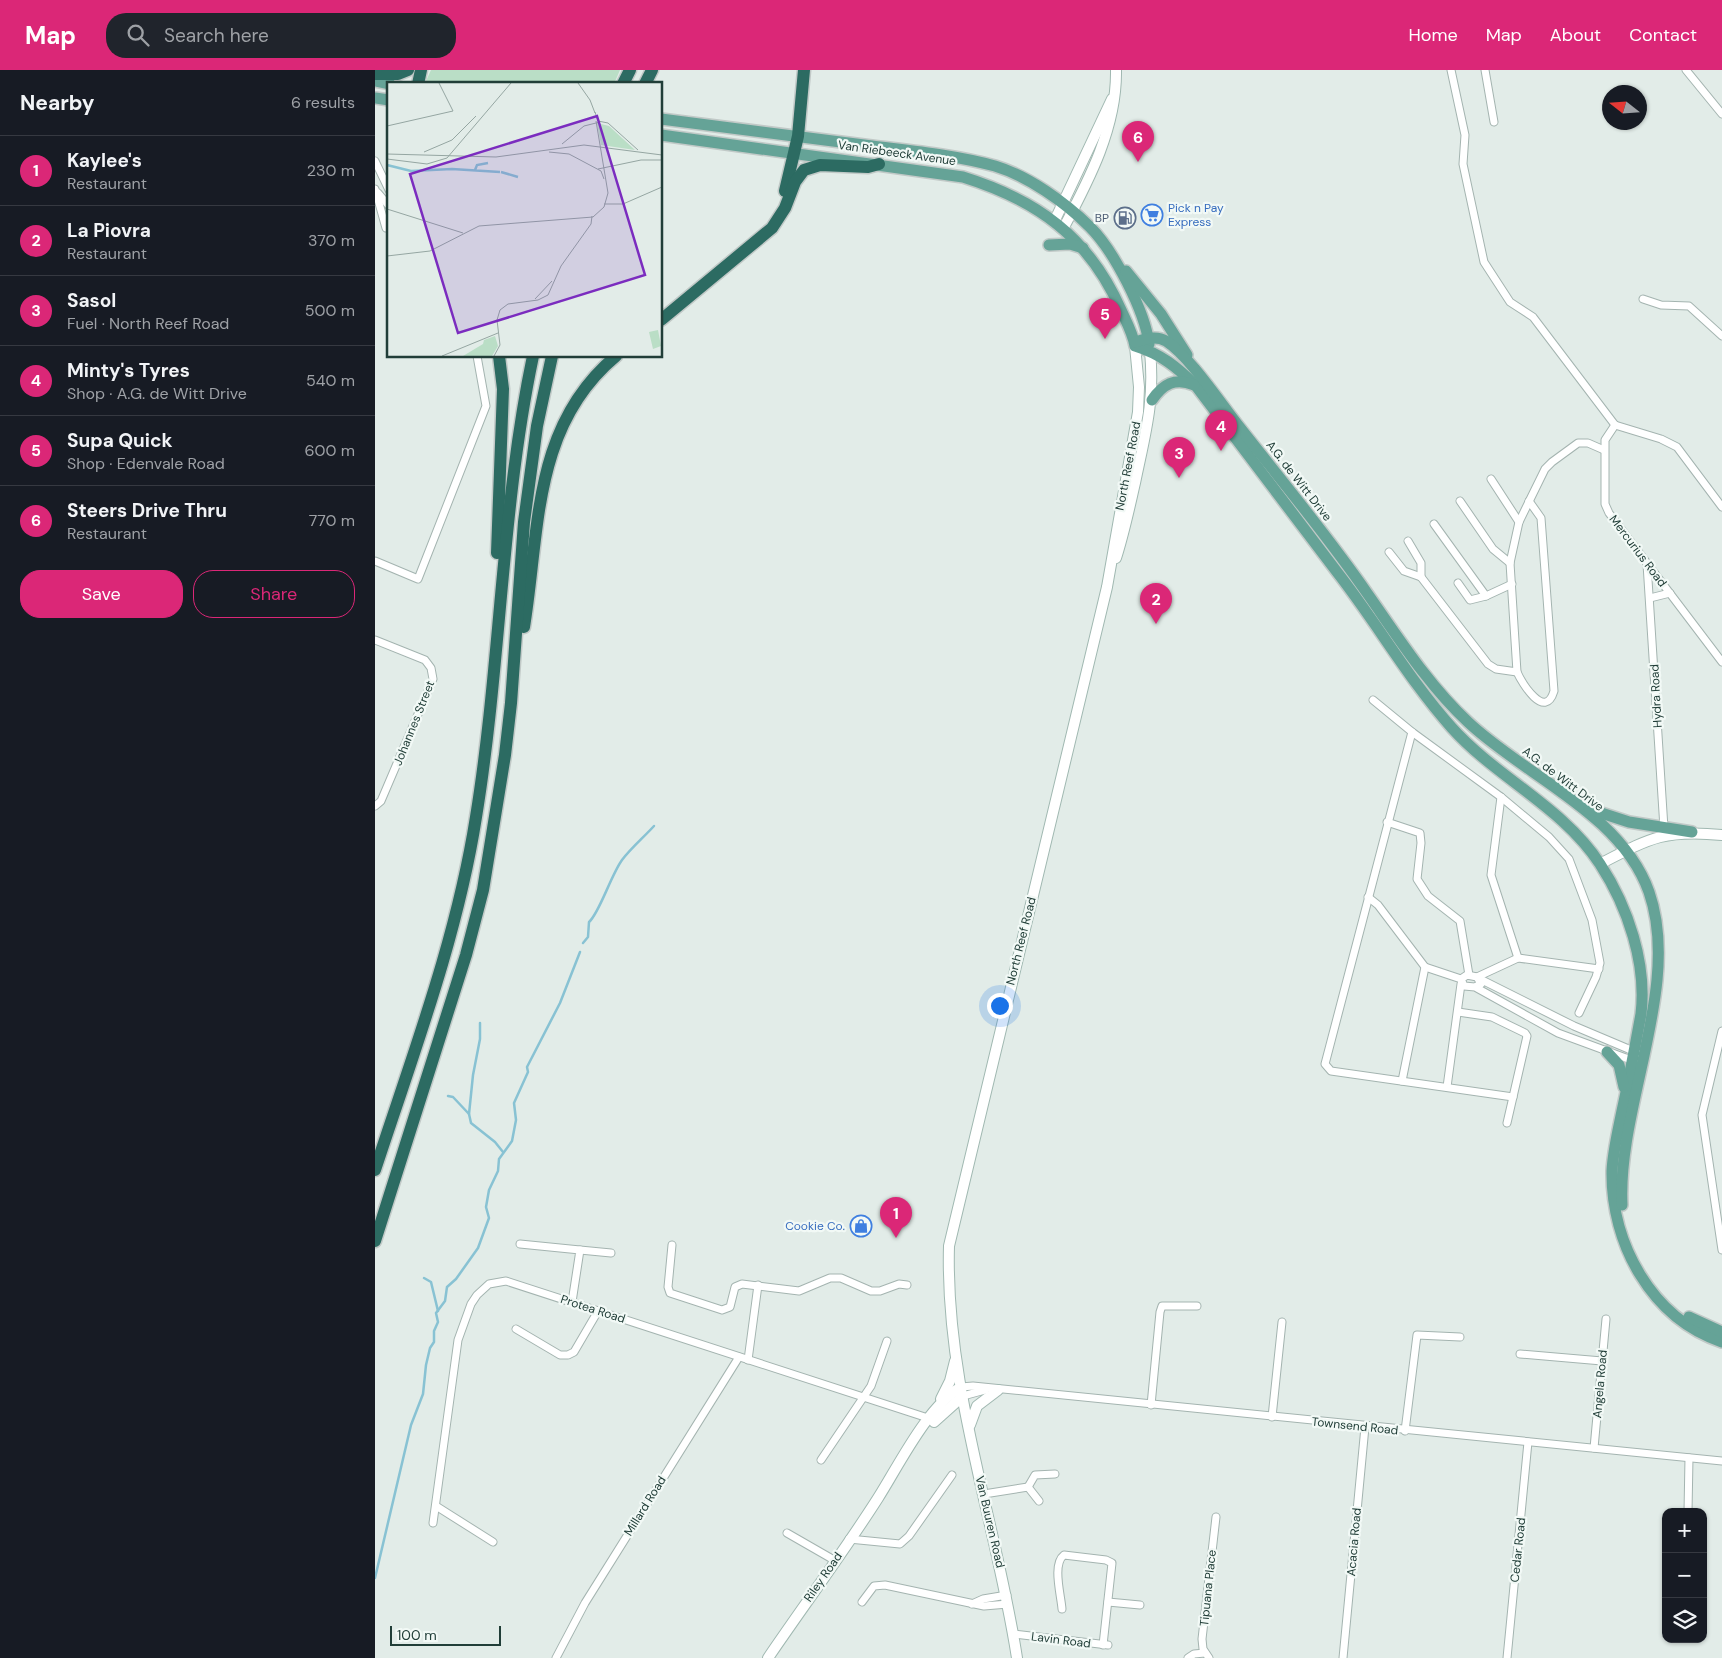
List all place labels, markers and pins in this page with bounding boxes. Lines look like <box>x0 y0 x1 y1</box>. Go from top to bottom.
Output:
pin: 6 <box>1122 121 1154 162</box>
place label: Pick n Pay Express <box>1168 200 1224 230</box>
supermarket icon: Pick n Pay Express <box>1140 203 1164 227</box>
fuel station icon: BP <box>1113 206 1137 230</box>
place label: BP <box>1095 210 1109 226</box>
pin: 5 <box>1089 298 1121 339</box>
pin: 4 <box>1205 410 1237 451</box>
pin: 3 <box>1163 437 1195 478</box>
pin: 2 <box>1140 583 1172 624</box>
pin: 1 <box>880 1197 912 1238</box>
shop icon: Cookie Co. <box>849 1214 873 1238</box>
place label: Cookie Co. <box>785 1218 845 1234</box>

